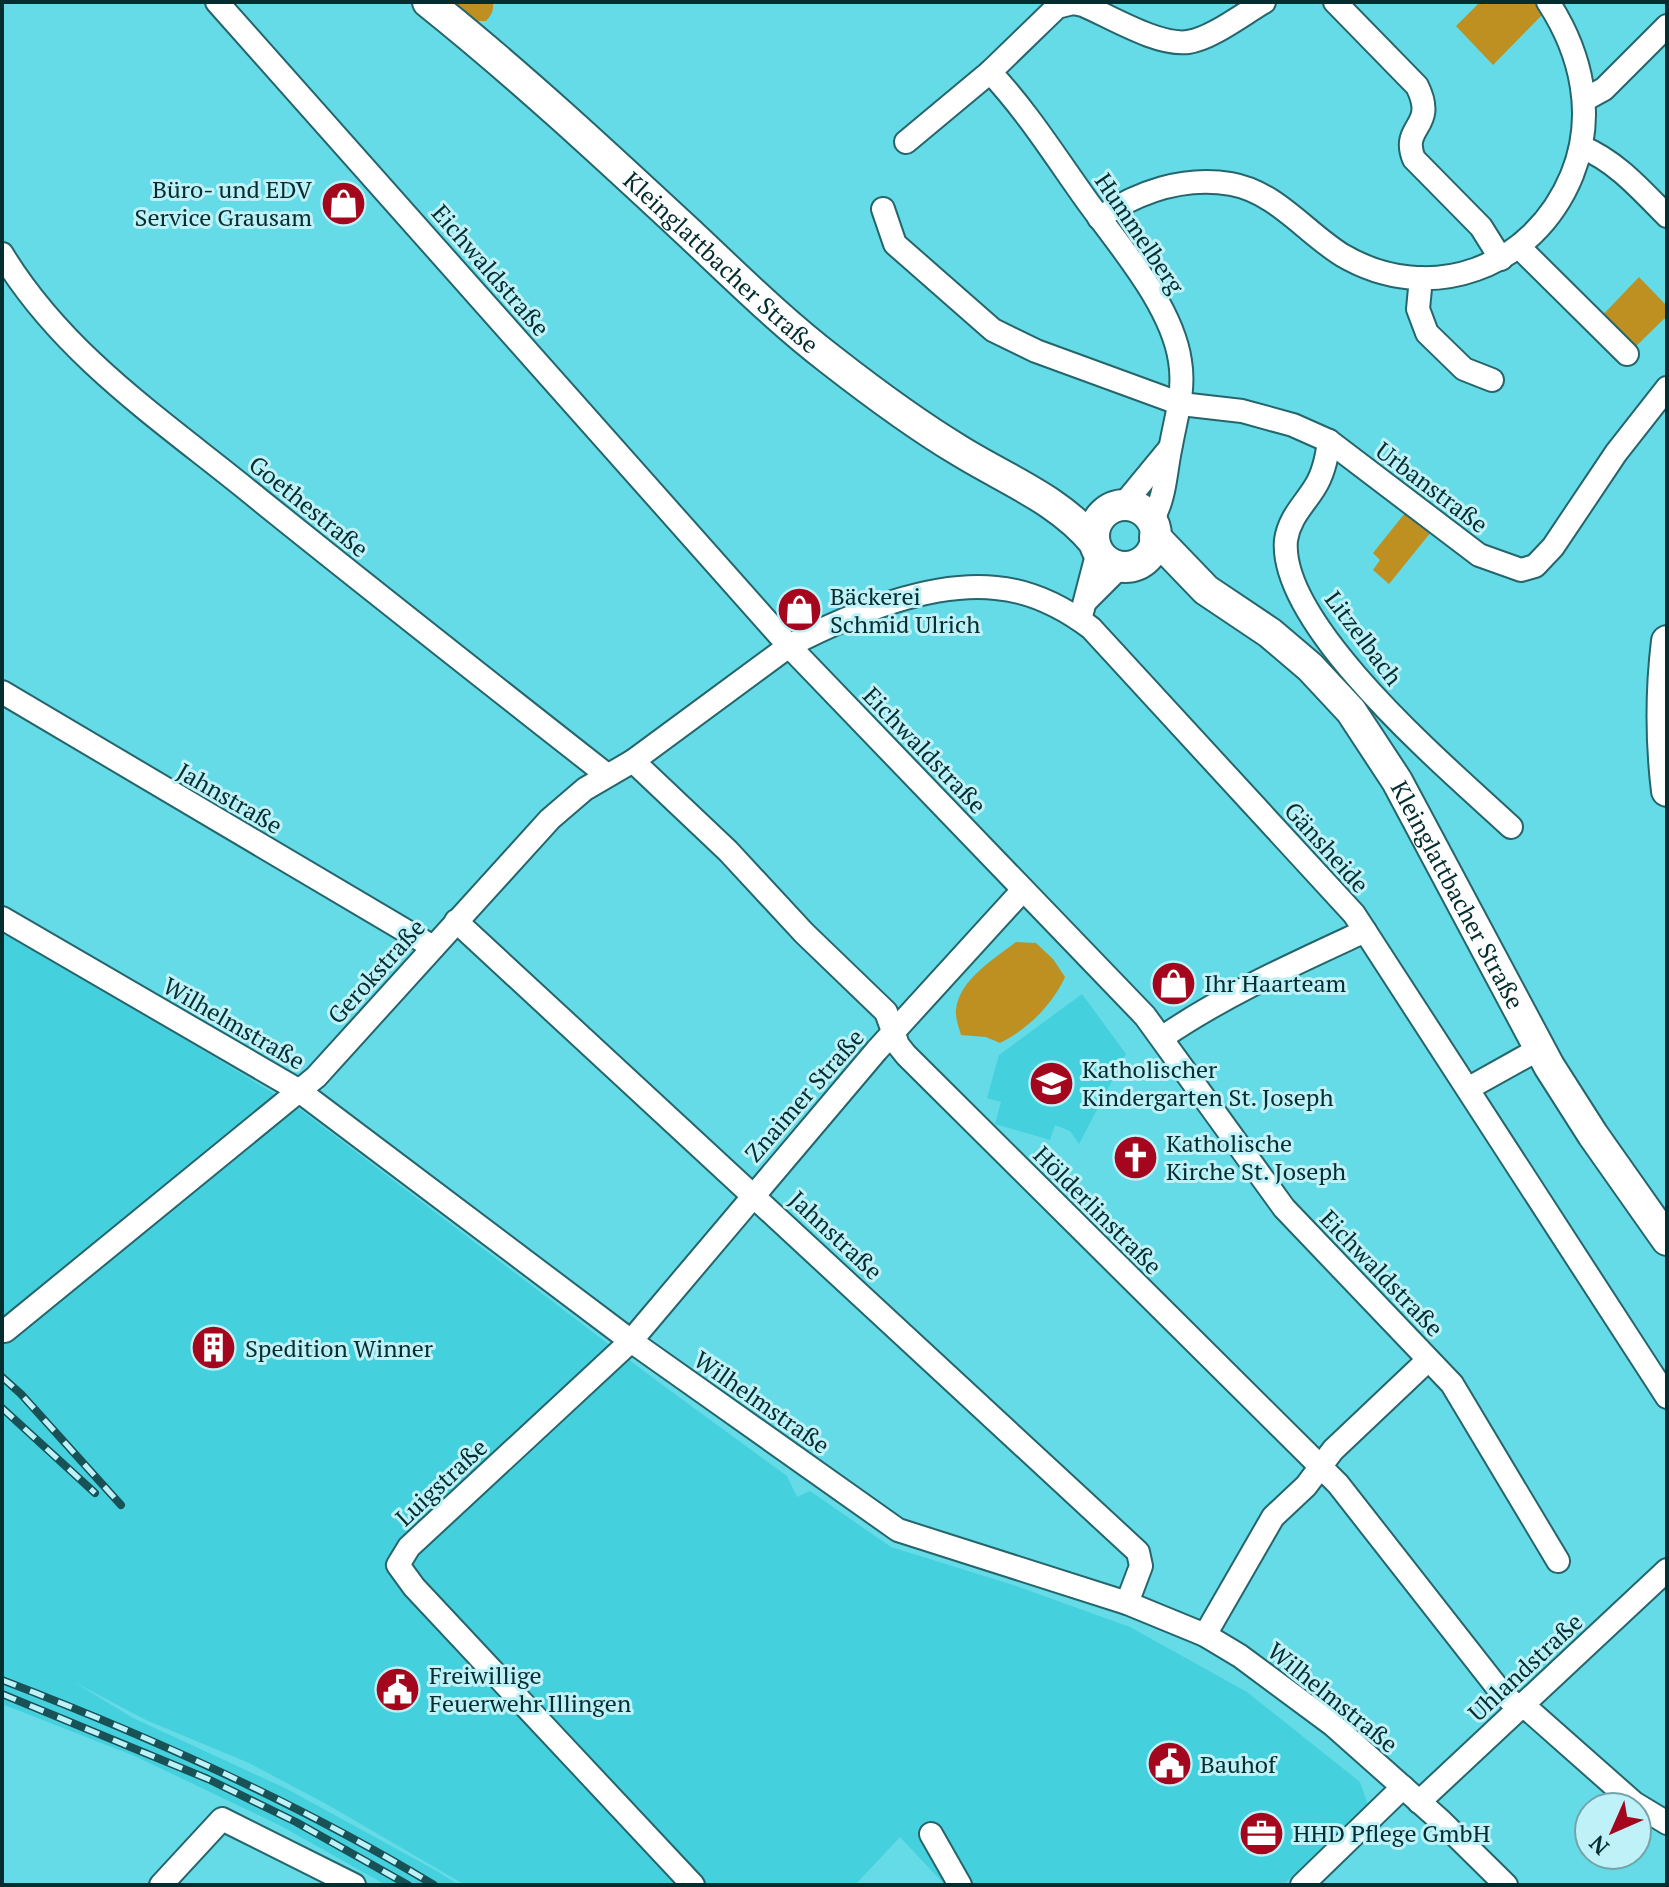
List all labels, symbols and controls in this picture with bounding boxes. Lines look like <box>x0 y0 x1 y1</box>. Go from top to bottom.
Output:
street label: Kleinglattbacher Straße <box>617 164 825 360</box>
street label: Hummelberg <box>1088 166 1192 300</box>
place label: Büro- und EDV Service Grausam <box>135 173 313 233</box>
shop icon: Büro- und EDV Service Grausam <box>319 179 367 227</box>
street label: Eichwaldstraße <box>425 197 557 343</box>
street label: Urbanstraße <box>1369 434 1495 540</box>
street label: Goethestraße <box>243 448 375 564</box>
place label: Bäckerei Schmid Ulrich <box>830 580 980 640</box>
street label: Litzelbach <box>1318 584 1410 692</box>
shop icon: Bäckerei Schmid Ulrich <box>775 586 823 634</box>
street label: Eichwaldstraße <box>856 680 994 820</box>
street label: Jahnstraße <box>171 755 289 841</box>
street label: Kleinglattbacher Straße <box>1384 775 1532 1014</box>
street label: Gänsheide <box>1278 795 1376 899</box>
street label: Gerokstraße <box>320 911 432 1031</box>
shop icon: Ihr Haarteam <box>1149 959 1197 1007</box>
place label: Ihr Haarteam <box>1204 967 1347 999</box>
street label: Wilhelmstraße <box>157 969 311 1077</box>
street label: Znaimer Straße <box>737 1022 871 1168</box>
place label: Katholischer Kindergarten St. Joseph <box>1082 1053 1334 1113</box>
school or university icon: Katholischer Kindergarten St. Joseph <box>1027 1059 1075 1107</box>
place label: Katholische Kirche St. Joseph <box>1166 1127 1346 1187</box>
church icon: Katholische Kirche St. Joseph <box>1111 1133 1159 1181</box>
street label: Hölderlinstraße <box>1027 1139 1169 1281</box>
street label: Jahnstraße <box>782 1184 890 1286</box>
street label: Eichwaldstraße <box>1313 1203 1451 1343</box>
building icon: Spedition Winner <box>190 1324 238 1372</box>
place label: Spedition Winner <box>245 1332 434 1364</box>
street label: Wilhelmstraße <box>688 1343 836 1461</box>
street label: Luigstraße <box>388 1431 494 1533</box>
street label: Uhlandstraße <box>1461 1606 1589 1728</box>
street label: Wilhelmstraße <box>1261 1635 1405 1759</box>
place label: Freiwillige Feuerwehr Illingen <box>429 1659 631 1719</box>
public building icon: Freiwillige Feuerwehr Illingen <box>374 1665 422 1713</box>
public building icon: Bauhof <box>1145 1740 1193 1788</box>
place label: Bauhof <box>1200 1748 1278 1780</box>
north arrow <box>1573 1791 1653 1871</box>
office icon: HHD Pflege GmbH <box>1238 1809 1286 1857</box>
place label: HHD Pflege GmbH <box>1293 1817 1490 1849</box>
text: N <box>1582 1829 1615 1862</box>

